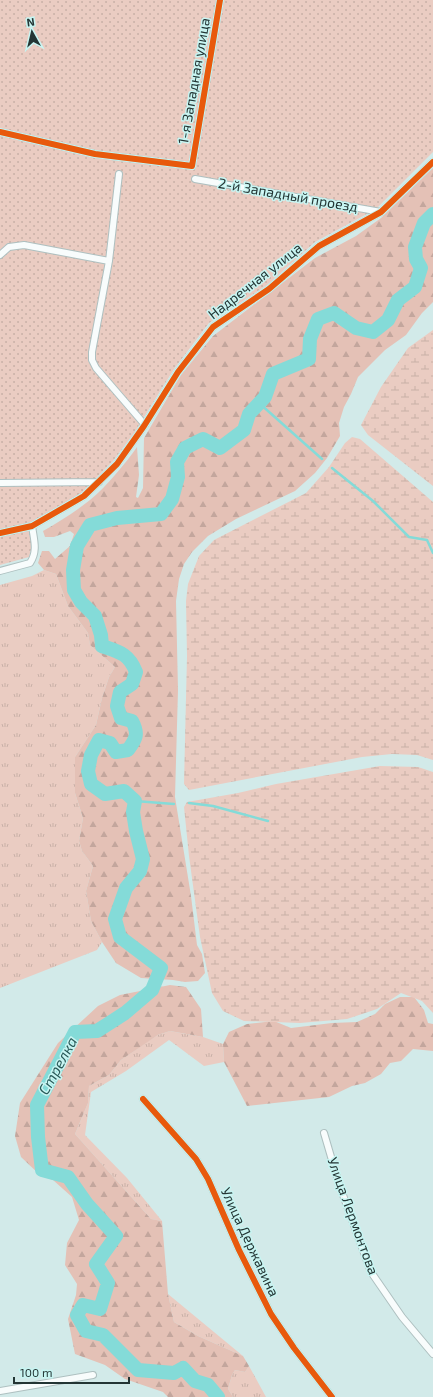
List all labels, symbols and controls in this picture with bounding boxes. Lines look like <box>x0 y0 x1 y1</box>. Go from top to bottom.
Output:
north arrow <box>12 12 52 52</box>
text: N <box>26 15 35 29</box>
street label: 1-я Западная улица <box>174 17 213 145</box>
street label: 2-й Западный проезд <box>217 174 359 215</box>
street label: Надречная улица <box>204 239 305 322</box>
water label: Стрелка <box>34 1033 80 1098</box>
street label: Улица Лермонтова <box>324 1155 383 1277</box>
street label: Улица Державина <box>218 1185 283 1299</box>
scale bar <box>14 1359 129 1385</box>
text: 100 m <box>20 1365 52 1379</box>

